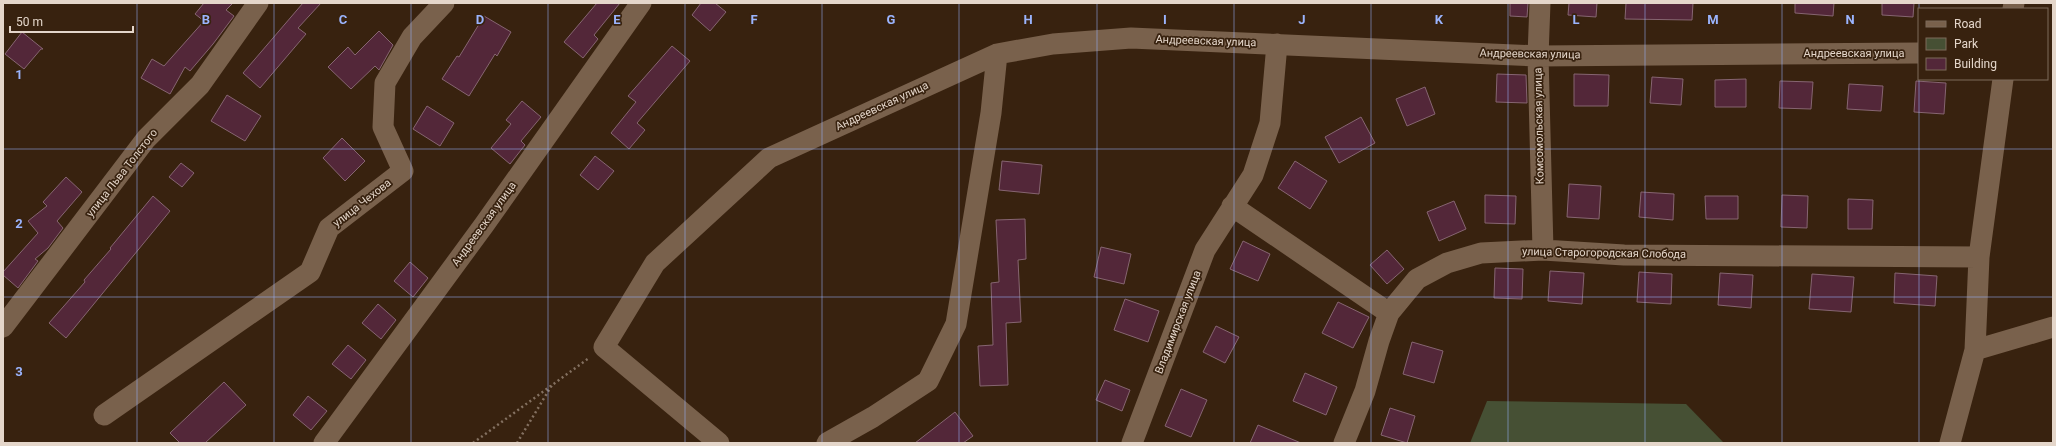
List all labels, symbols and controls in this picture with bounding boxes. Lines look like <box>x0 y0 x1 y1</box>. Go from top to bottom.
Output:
scale bar <box>10 8 133 34</box>
legend <box>1918 8 2048 80</box>
text: B <box>202 12 210 27</box>
text: C <box>339 12 348 27</box>
text: D <box>476 12 484 27</box>
text: E <box>613 12 621 27</box>
text: F <box>750 12 758 27</box>
text: G <box>887 12 896 27</box>
text: H <box>1023 12 1033 27</box>
text: I <box>1163 12 1167 27</box>
text: J <box>1298 12 1306 27</box>
text: K <box>1435 12 1444 27</box>
text: L <box>1572 12 1580 27</box>
text: M <box>1707 12 1719 27</box>
text: N <box>1845 12 1855 27</box>
text: 50 m <box>16 15 43 29</box>
text: Road <box>1954 17 1982 31</box>
street label: Андреевская улица <box>1155 33 1257 49</box>
text: Park <box>1954 37 1979 51</box>
street label: Андреевская улица <box>1479 47 1581 61</box>
street label: Андреевская улица <box>1804 47 1904 60</box>
text: Building <box>1954 57 1997 71</box>
text: 1 <box>15 67 23 82</box>
street label: Комсомольская улица <box>1531 68 1547 184</box>
street label: Андреевская улица <box>834 79 930 133</box>
street label: улица Льва Толстого <box>84 126 160 220</box>
street label: улица Чехова <box>330 176 394 230</box>
street label: Андреевская улица <box>449 179 519 269</box>
text: 2 <box>15 216 23 231</box>
street label: улица Старогородская Слобода <box>1522 245 1686 261</box>
street label: Владимирская улица <box>1152 269 1204 375</box>
text: 3 <box>15 364 23 379</box>

